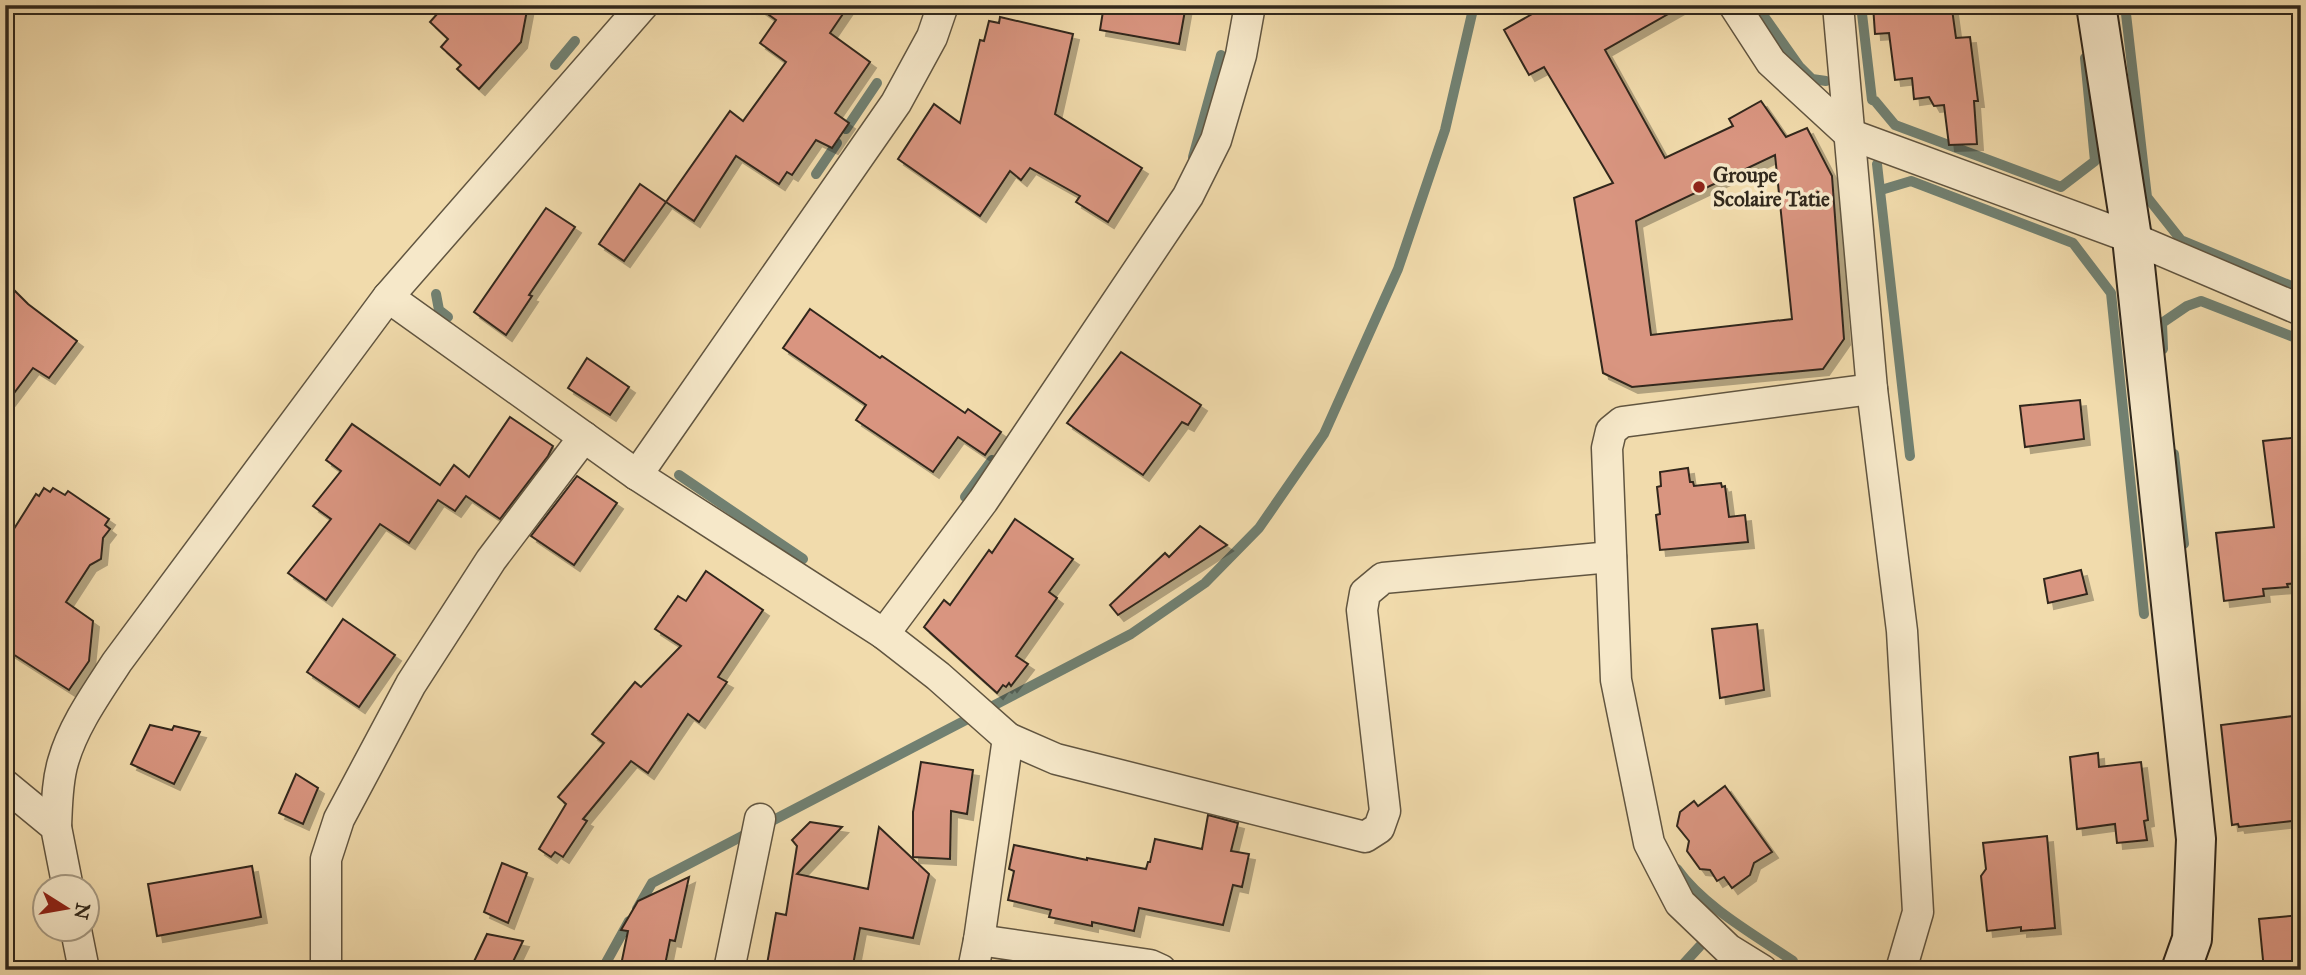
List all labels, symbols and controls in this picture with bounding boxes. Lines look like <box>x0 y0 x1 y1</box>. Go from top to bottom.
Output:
place label: Groupe Scolaire Tatie <box>1713 162 1830 212</box>
marker: Groupe Scolaire Tatie <box>1691 179 1707 195</box>
north arrow <box>32 874 102 944</box>
text: N <box>69 901 95 921</box>

